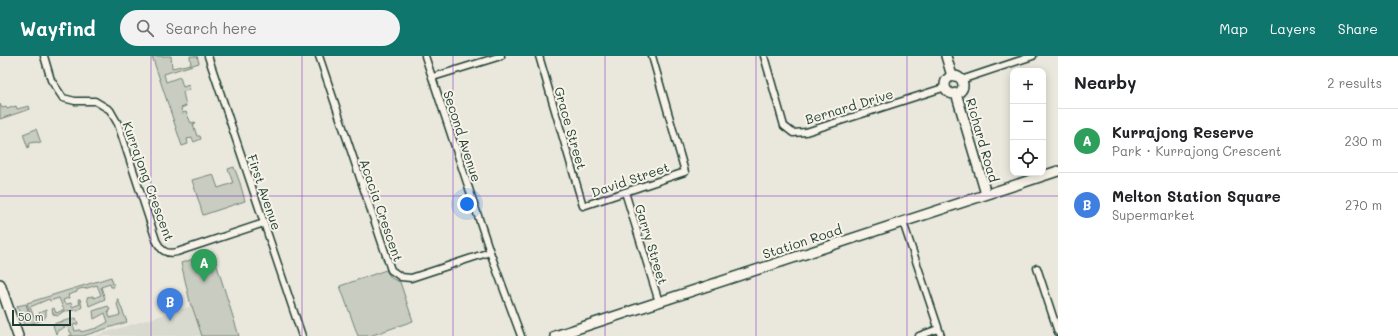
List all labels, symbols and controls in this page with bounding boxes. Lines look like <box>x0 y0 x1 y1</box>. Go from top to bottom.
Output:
search box <box>120 10 400 46</box>
text: Wayfind <box>20 16 96 41</box>
icon: search <box>134 17 156 39</box>
text: Search here <box>166 18 257 38</box>
text: Map <box>1219 19 1248 38</box>
text: Layers <box>1270 19 1316 38</box>
text: Share <box>1338 19 1378 38</box>
map controls <box>1010 68 1046 176</box>
button: + <box>1010 68 1046 104</box>
text: Nearby <box>1074 71 1136 93</box>
text: 2 results <box>1327 74 1382 91</box>
street label: Grace Street <box>551 85 591 172</box>
street label: Bernard Drive <box>803 85 895 127</box>
street label: Second Avenue <box>440 88 486 184</box>
street label: Richard Road <box>963 96 1003 184</box>
button: − <box>1010 104 1046 140</box>
street label: Kurrajong Crescent <box>119 119 179 243</box>
text: Kurrajong Reserve <box>1112 122 1254 142</box>
text: A <box>1082 132 1092 149</box>
text: 230 m <box>1345 132 1382 149</box>
button: locate <box>1010 140 1046 176</box>
text: Park · Kurrajong Crescent <box>1112 142 1281 159</box>
street label: First Avenue <box>244 152 286 232</box>
street label: Acacia Crescent <box>356 156 408 264</box>
street label: David Street <box>589 158 672 200</box>
text: Melton Station Square <box>1112 186 1281 206</box>
your location <box>457 194 477 214</box>
text: B <box>1083 196 1091 213</box>
text: 270 m <box>1345 196 1382 213</box>
street label: Garry Street <box>632 202 672 286</box>
text: Supermarket <box>1112 206 1195 223</box>
street label: Station Road <box>760 220 844 262</box>
pin: A <box>191 249 217 282</box>
pin: B <box>157 288 183 321</box>
scale bar <box>12 308 71 327</box>
text: 50 m <box>18 309 44 324</box>

